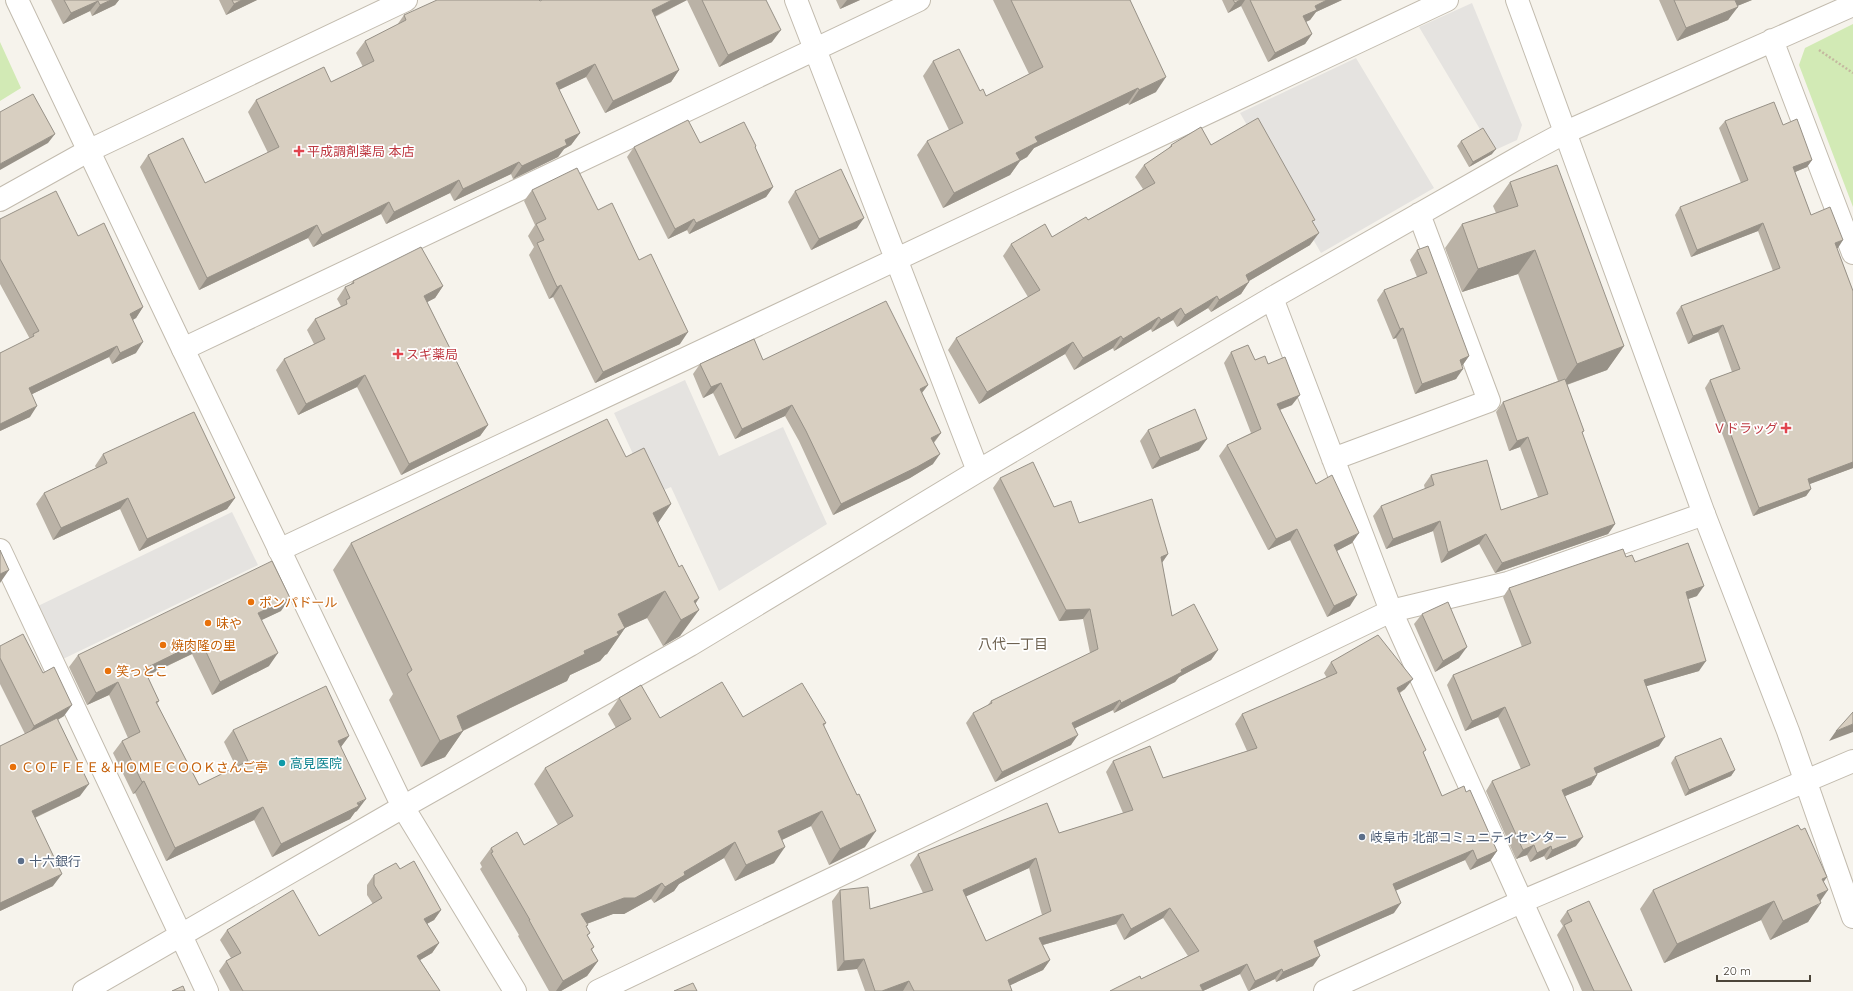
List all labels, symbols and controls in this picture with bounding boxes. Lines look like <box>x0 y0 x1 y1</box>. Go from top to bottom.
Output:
place label: 平成調剤薬局 本店 <box>307 143 415 159</box>
marker: 平成調剤薬局 本店 <box>294 146 304 156</box>
place label: スギ薬局 <box>406 346 458 362</box>
marker: スギ薬局 <box>393 349 403 359</box>
place label: Ｖドラッグ <box>1713 420 1778 436</box>
marker: Ｖドラッグ <box>1781 423 1791 433</box>
place label: ポンパドール <box>259 594 337 610</box>
marker: ポンパドール <box>246 597 256 607</box>
place label: 味や <box>216 615 242 631</box>
marker: 味や <box>203 618 213 628</box>
district label: 八代一丁目 <box>978 635 1048 653</box>
place label: 焼肉隆の里 <box>171 637 236 653</box>
marker: 焼肉隆の里 <box>158 640 168 650</box>
place label: 笑っとこ <box>116 663 168 679</box>
marker: 笑っとこ <box>103 666 113 676</box>
place label: 高見医院 <box>290 755 342 771</box>
marker: 高見医院 <box>277 758 287 768</box>
place label: ＣＯＦＦＥＥ＆ＨＯＭＥＣＯＯＫさんご亭 <box>21 759 268 775</box>
marker: ＣＯＦＦＥＥ＆ＨＯＭＥＣＯＯＫさんご亭 <box>8 762 18 772</box>
place label: 岐阜市 北部コミュニティセンター <box>1370 829 1568 845</box>
marker: 岐阜市 北部コミュニティセンター <box>1357 832 1367 842</box>
place label: 十六銀行 <box>29 853 81 869</box>
marker: 十六銀行 <box>16 856 26 866</box>
scale bar <box>1717 957 1810 983</box>
text: 20 m <box>1723 963 1751 978</box>

